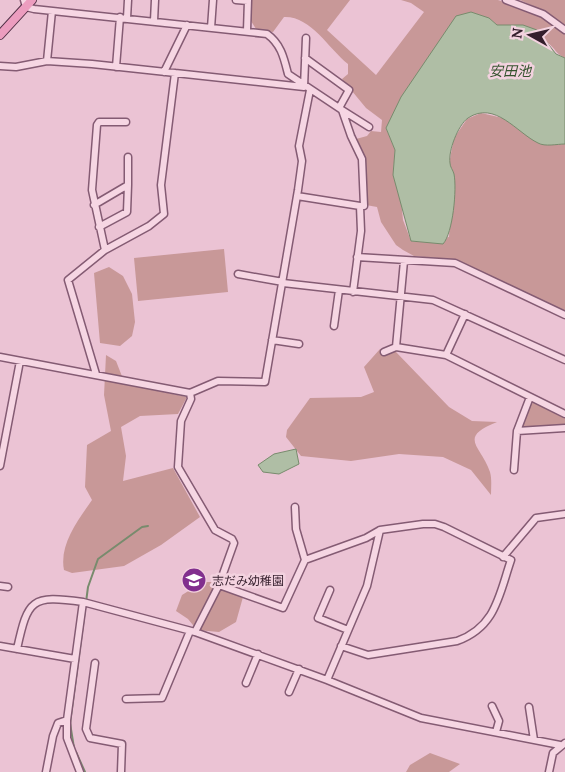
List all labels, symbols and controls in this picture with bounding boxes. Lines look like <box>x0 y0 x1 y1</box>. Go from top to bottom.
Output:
north arrow <box>505 10 555 60</box>
text: N <box>507 26 527 40</box>
water label: 安田池 <box>489 62 533 80</box>
school or university icon: 志だみ幼稚園 <box>181 567 207 593</box>
place label: 志だみ幼稚園 <box>212 573 284 588</box>

